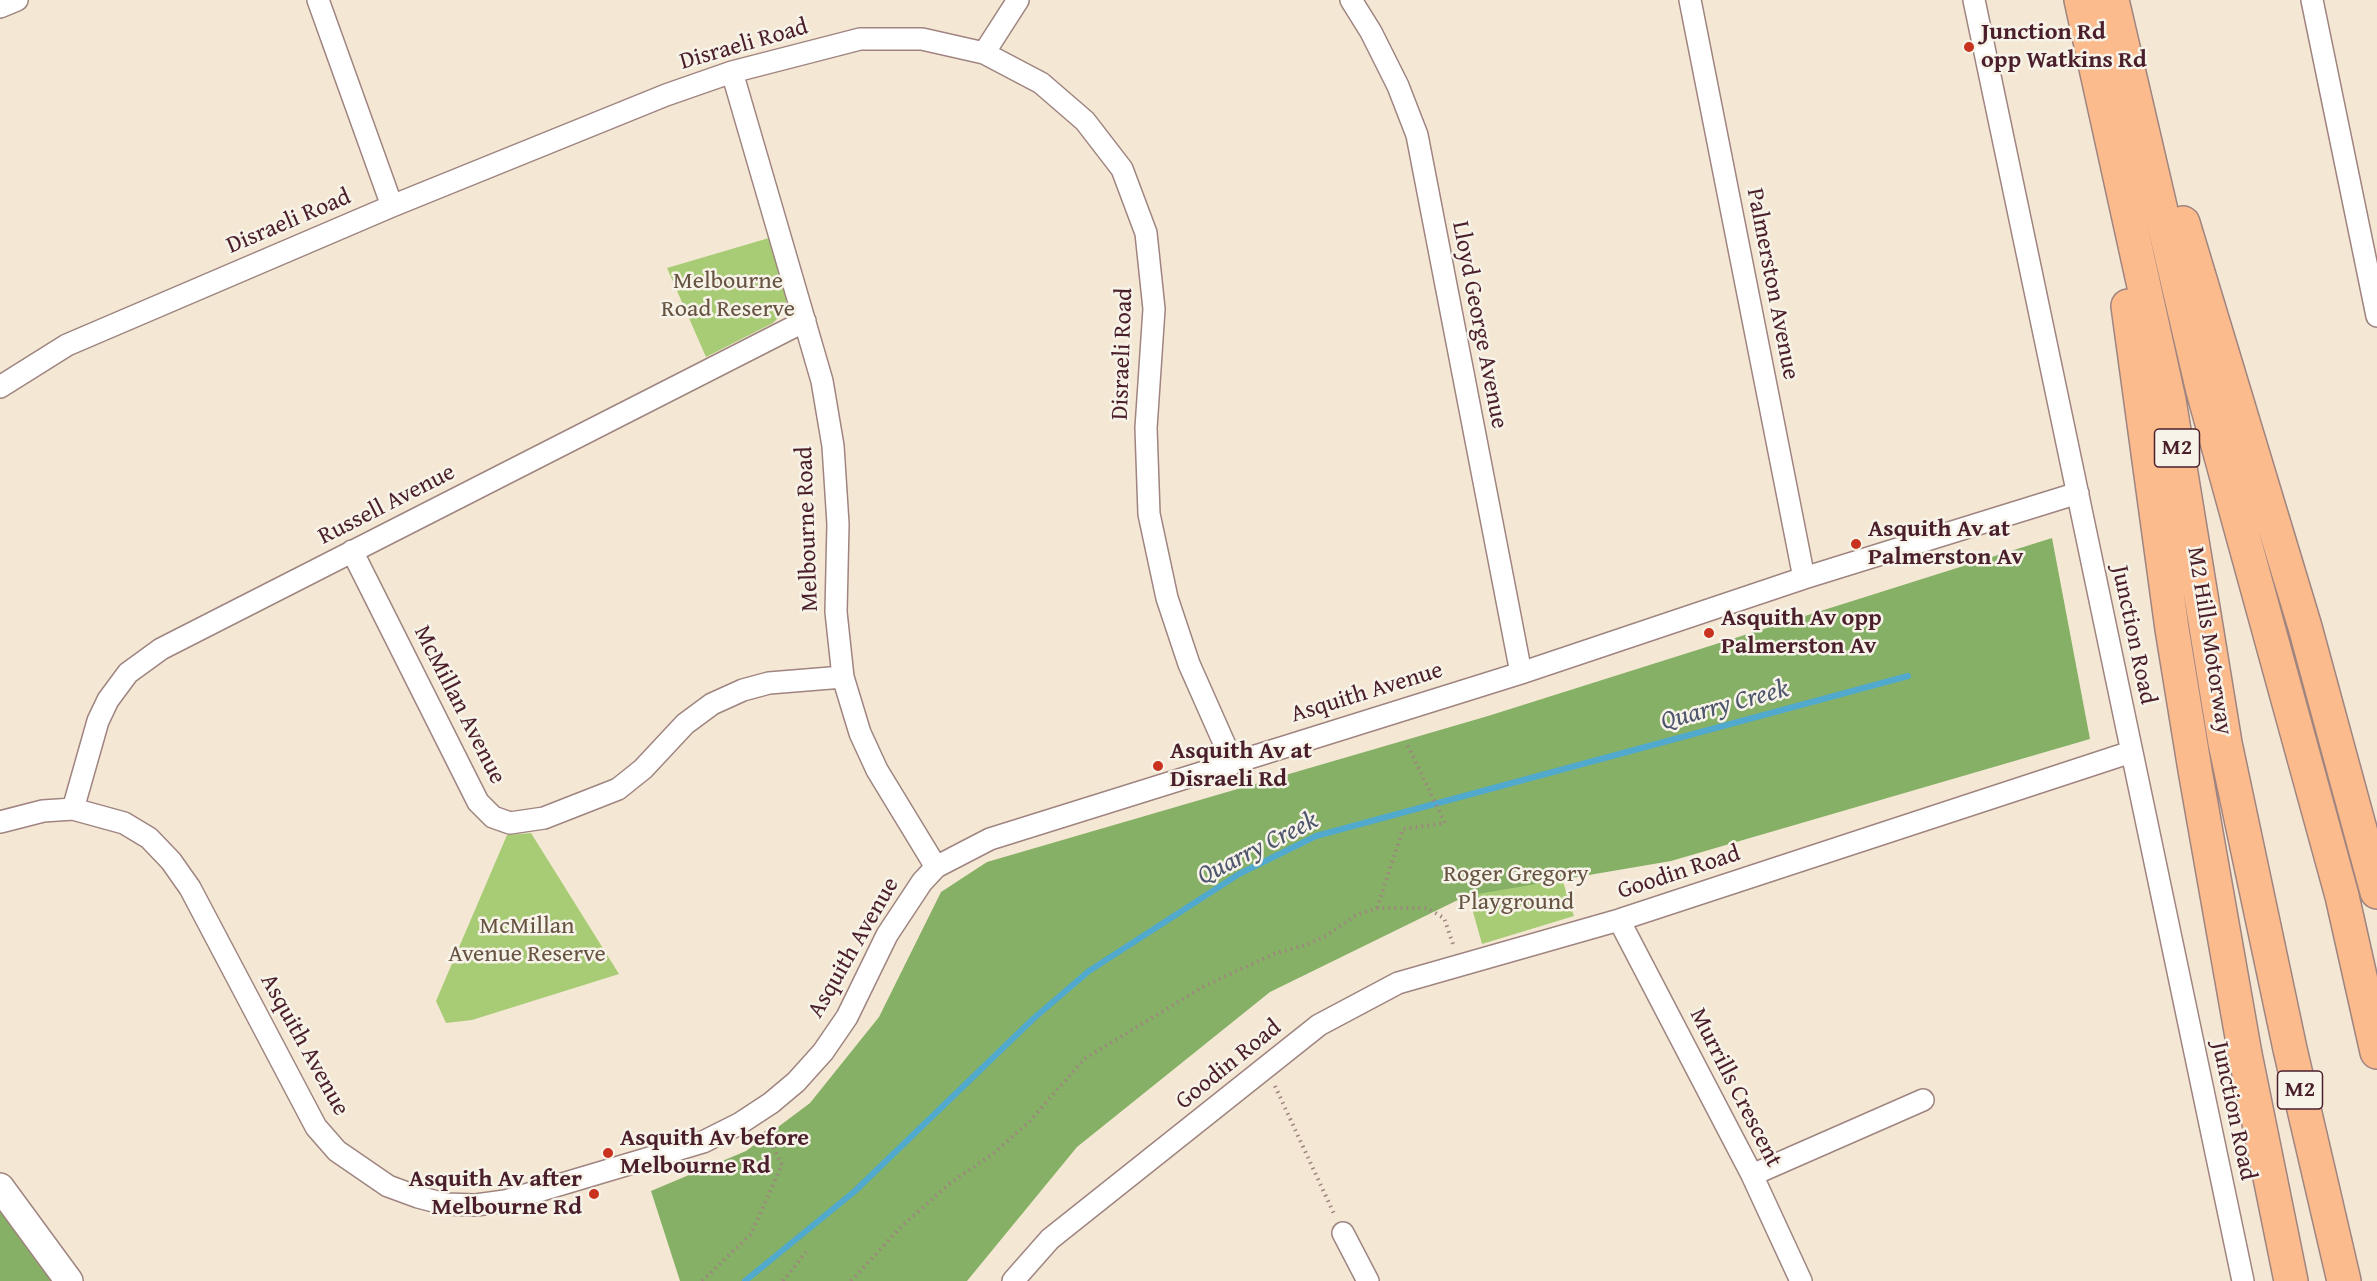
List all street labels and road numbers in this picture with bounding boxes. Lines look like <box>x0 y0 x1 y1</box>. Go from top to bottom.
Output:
street label: Disraeli Road <box>677 13 811 77</box>
street label: Disraeli Road <box>223 183 355 261</box>
street label: Palmerston Avenue <box>1739 186 1805 382</box>
street label: Lloyd George Avenue <box>1445 219 1513 431</box>
street label: Disraeli Road <box>1106 287 1140 421</box>
road number: M2 <box>2154 429 2200 467</box>
street label: Melbourne Road <box>791 446 825 612</box>
street label: Russell Avenue <box>314 458 460 552</box>
street label: M2 Hills Motorway <box>2180 545 2238 737</box>
street label: Junction Road <box>2104 563 2162 707</box>
street label: McMillan Avenue <box>407 621 511 789</box>
street label: Asquith Avenue <box>1288 656 1446 730</box>
street label: Goodin Road <box>1614 840 1744 906</box>
street label: Asquith Avenue <box>802 873 906 1023</box>
street label: Asquith Avenue <box>253 969 355 1121</box>
street label: Murrills Crescent <box>1683 1004 1787 1172</box>
street label: Goodin Road <box>1171 1014 1287 1116</box>
street label: Junction Road <box>2204 1039 2262 1183</box>
road number: M2 <box>2278 1071 2322 1109</box>

